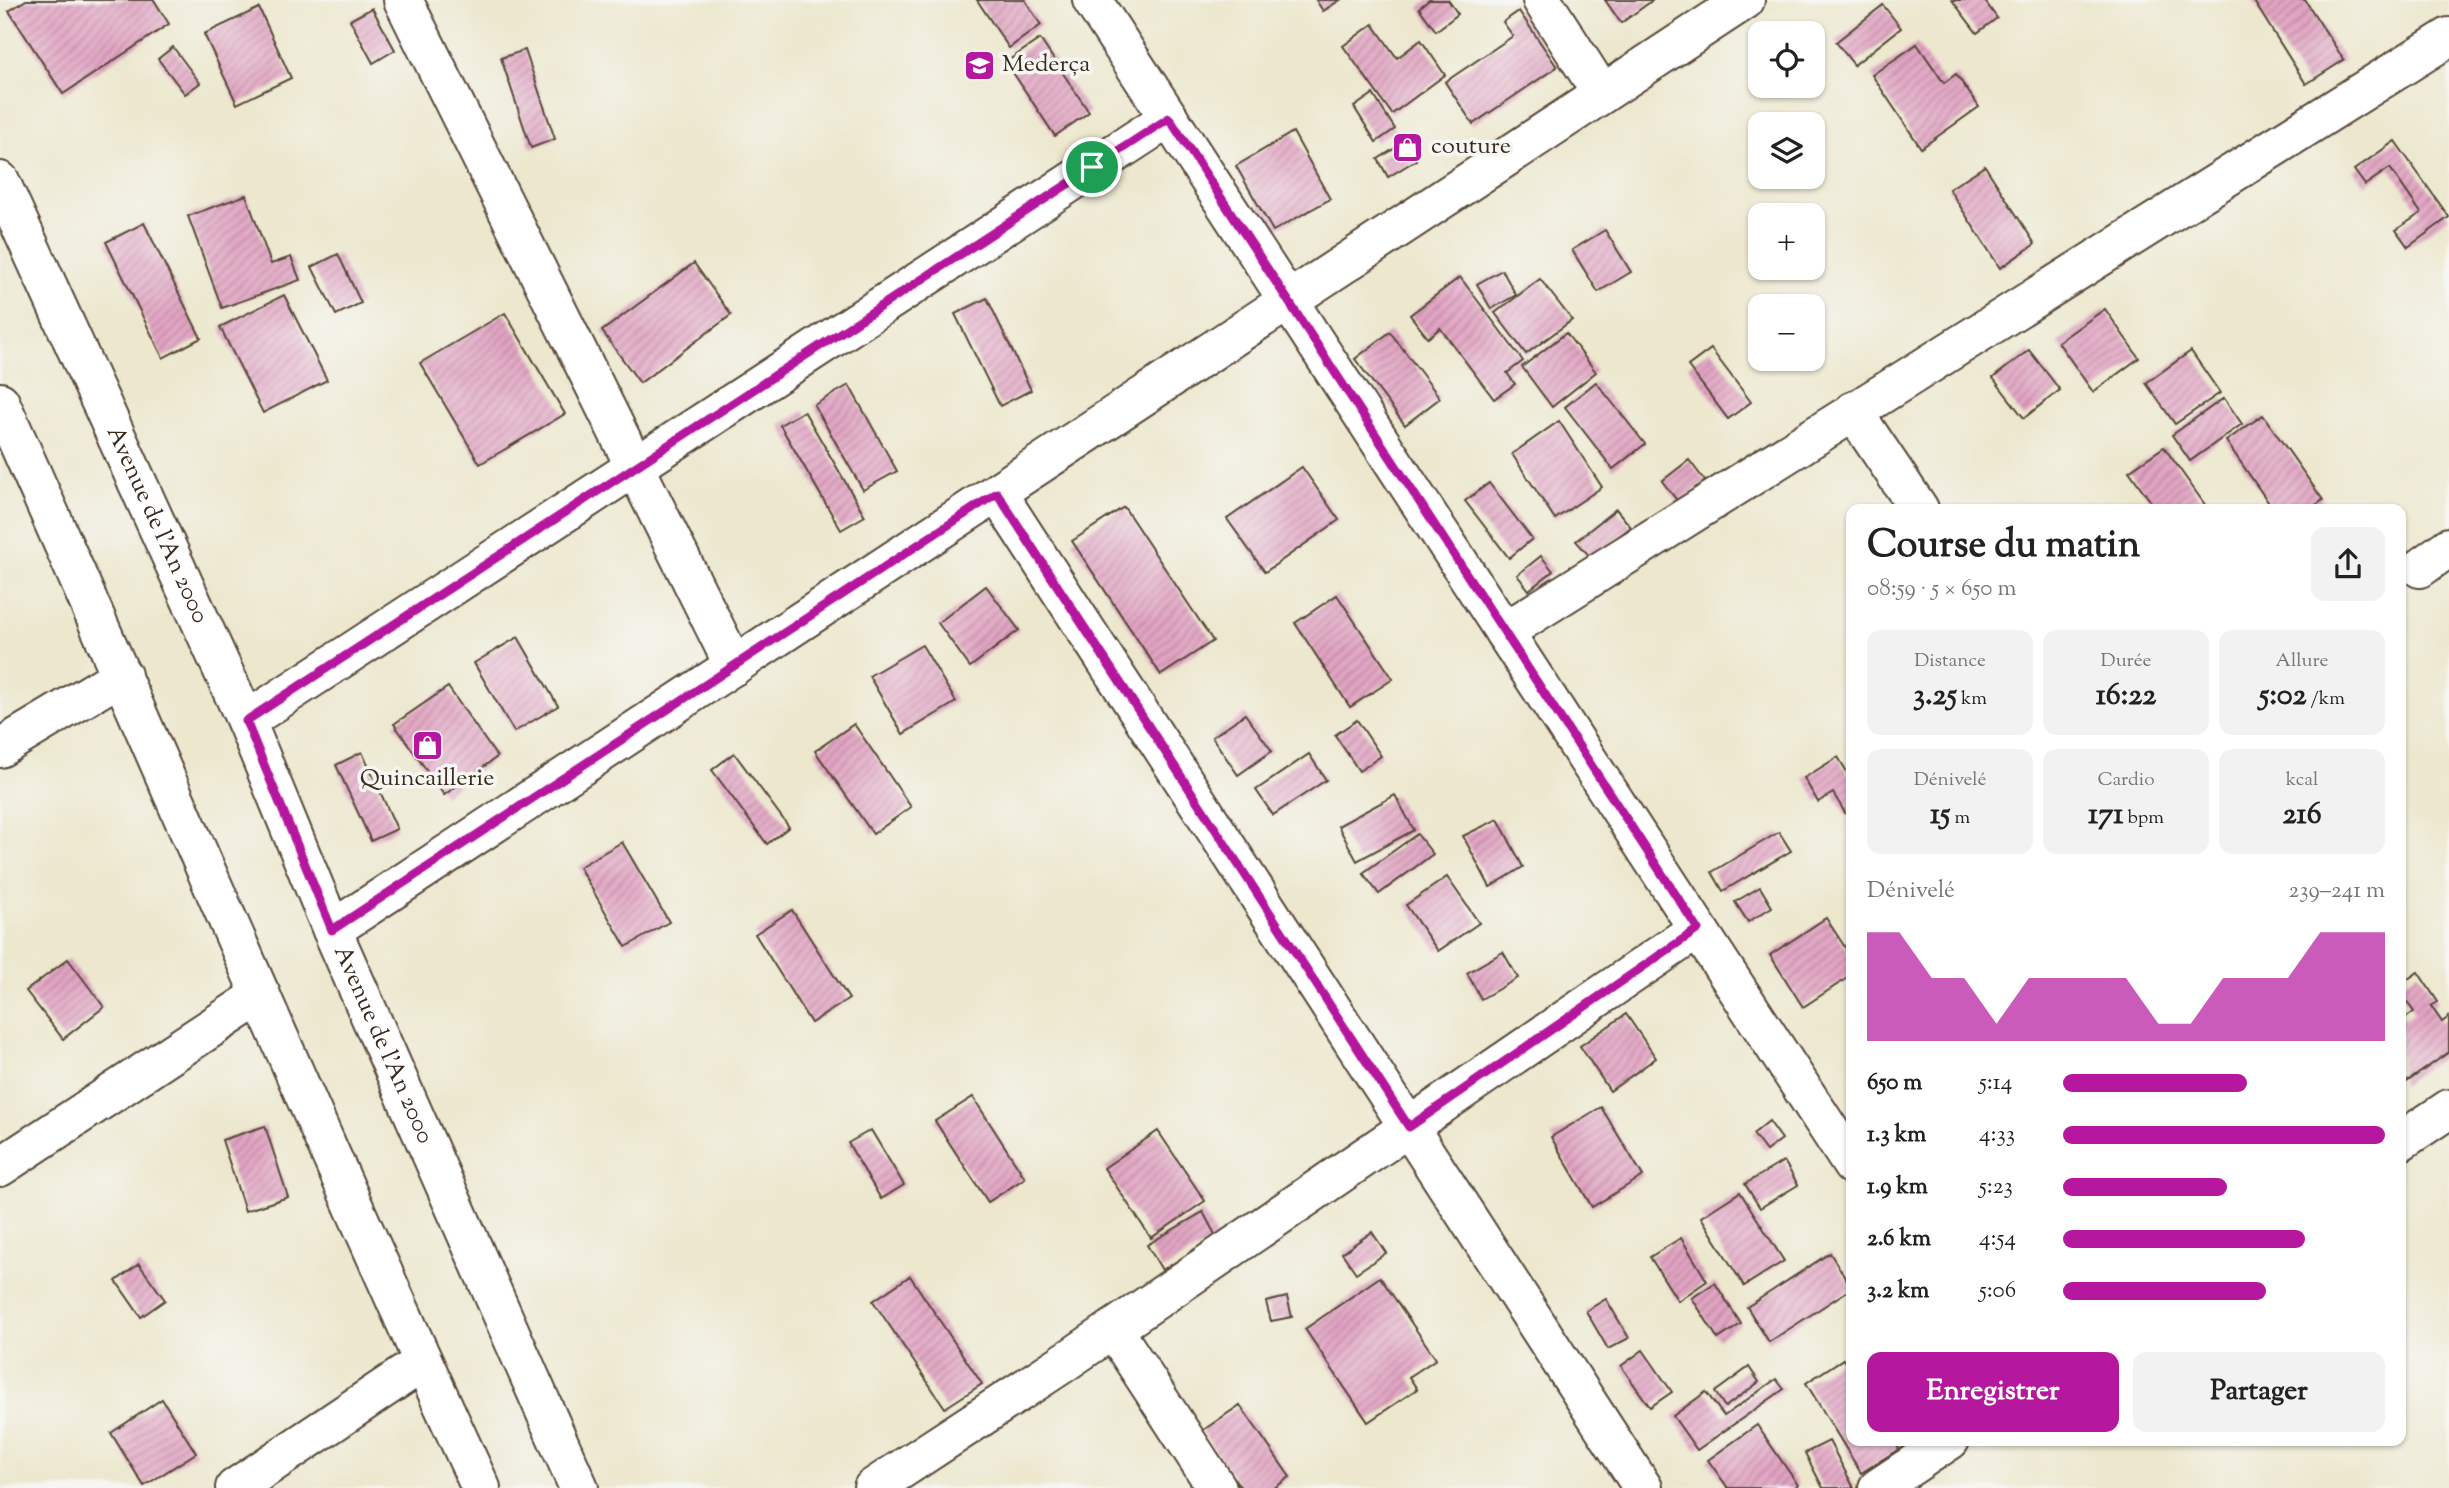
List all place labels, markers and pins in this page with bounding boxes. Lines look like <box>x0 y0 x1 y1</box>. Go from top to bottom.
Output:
school or university icon: Mederça <box>962 48 996 82</box>
place label: Mederça <box>1002 48 1090 82</box>
shop icon: couture <box>1391 130 1425 164</box>
place label: couture <box>1431 130 1511 164</box>
pin <box>1062 137 1122 197</box>
shop icon: Quincaillerie <box>410 728 444 762</box>
place label: Quincaillerie <box>360 762 494 796</box>

